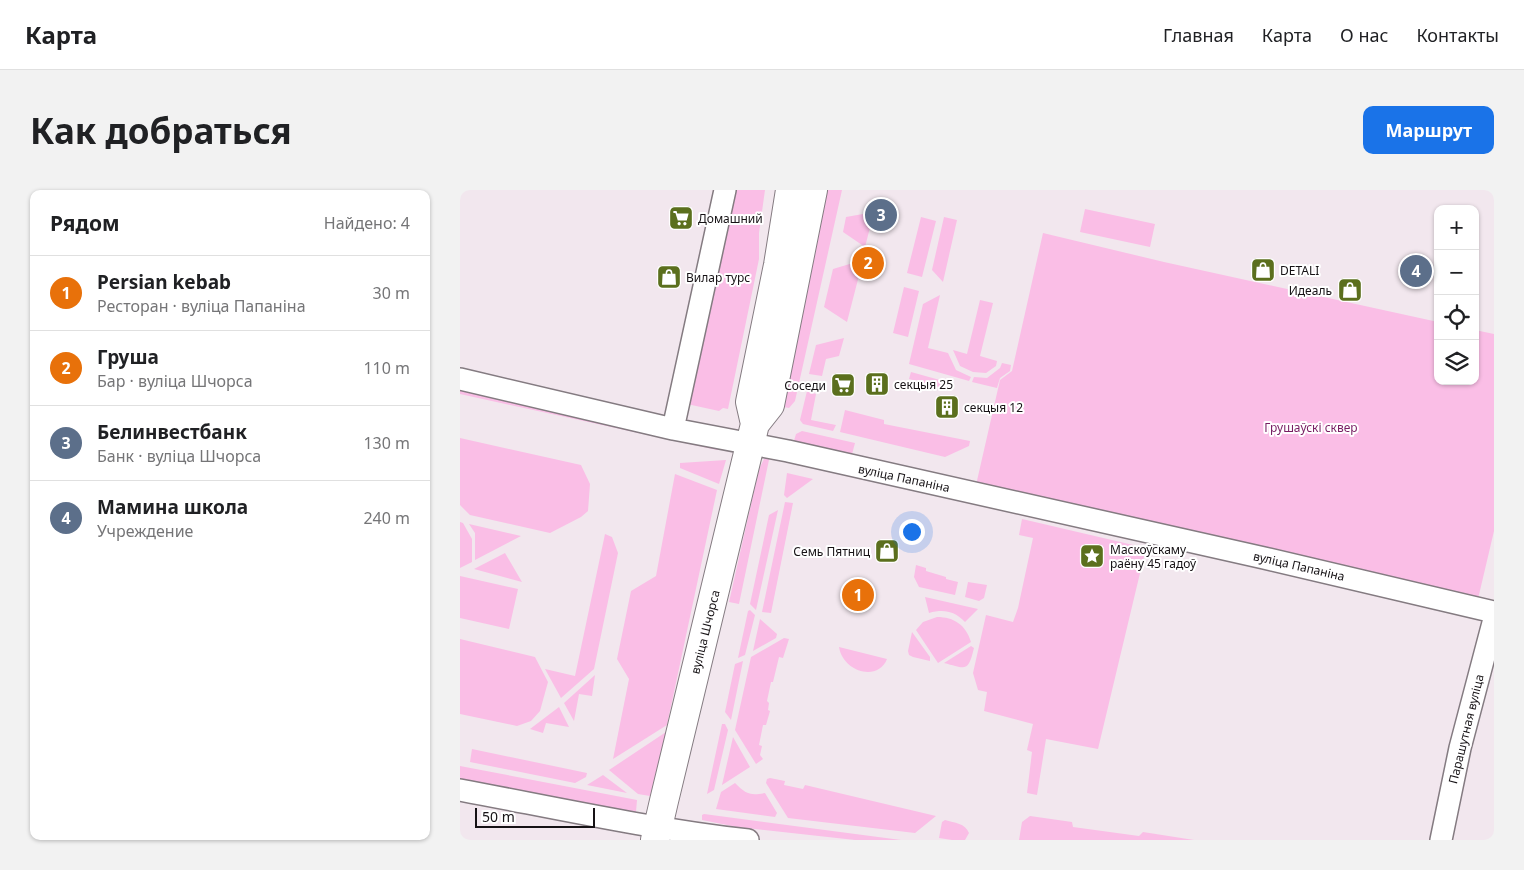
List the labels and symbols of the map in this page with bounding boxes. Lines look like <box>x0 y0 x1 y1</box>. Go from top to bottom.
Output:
pin: 3 <box>865 196 897 234</box>
supermarket icon: Домашний <box>668 205 694 231</box>
place label: Домашний <box>698 210 763 227</box>
pin: 2 <box>852 244 884 282</box>
pin: 4 <box>1400 252 1432 290</box>
shop icon: DETALI <box>1250 257 1276 283</box>
place label: DETALI <box>1280 262 1319 279</box>
shop icon: Вилар турс <box>656 264 682 290</box>
place label: Вилар турс <box>686 269 750 286</box>
shop icon: Идеаль <box>1337 277 1363 303</box>
place label: Идеаль <box>1289 282 1332 299</box>
building icon: секцыя 25 <box>864 371 890 397</box>
supermarket icon: Соседи <box>830 372 856 398</box>
place label: секцыя 25 <box>894 376 953 393</box>
place label: Соседи <box>784 377 826 394</box>
building icon: секцыя 12 <box>934 394 960 420</box>
place label: секцыя 12 <box>964 399 1023 416</box>
park label: Грушаўскі сквер <box>1264 419 1358 436</box>
street label: вуліца Папаніна <box>857 460 951 496</box>
your location <box>899 519 925 545</box>
shop icon: Семь Пятниц <box>874 538 900 564</box>
place label: Маскоўскаму раёну 45 гадоў <box>1110 541 1197 572</box>
place label: Семь Пятниц <box>793 543 871 560</box>
place icon: Маскоўскаму раёну 45 гадоў <box>1079 543 1105 569</box>
street label: вуліца Папаніна <box>1252 547 1346 585</box>
pin: 1 <box>842 576 874 614</box>
street label: вуліца Шчорса <box>686 588 724 676</box>
street label: Парашутная вуліца <box>1444 672 1488 786</box>
scale bar <box>475 805 595 828</box>

